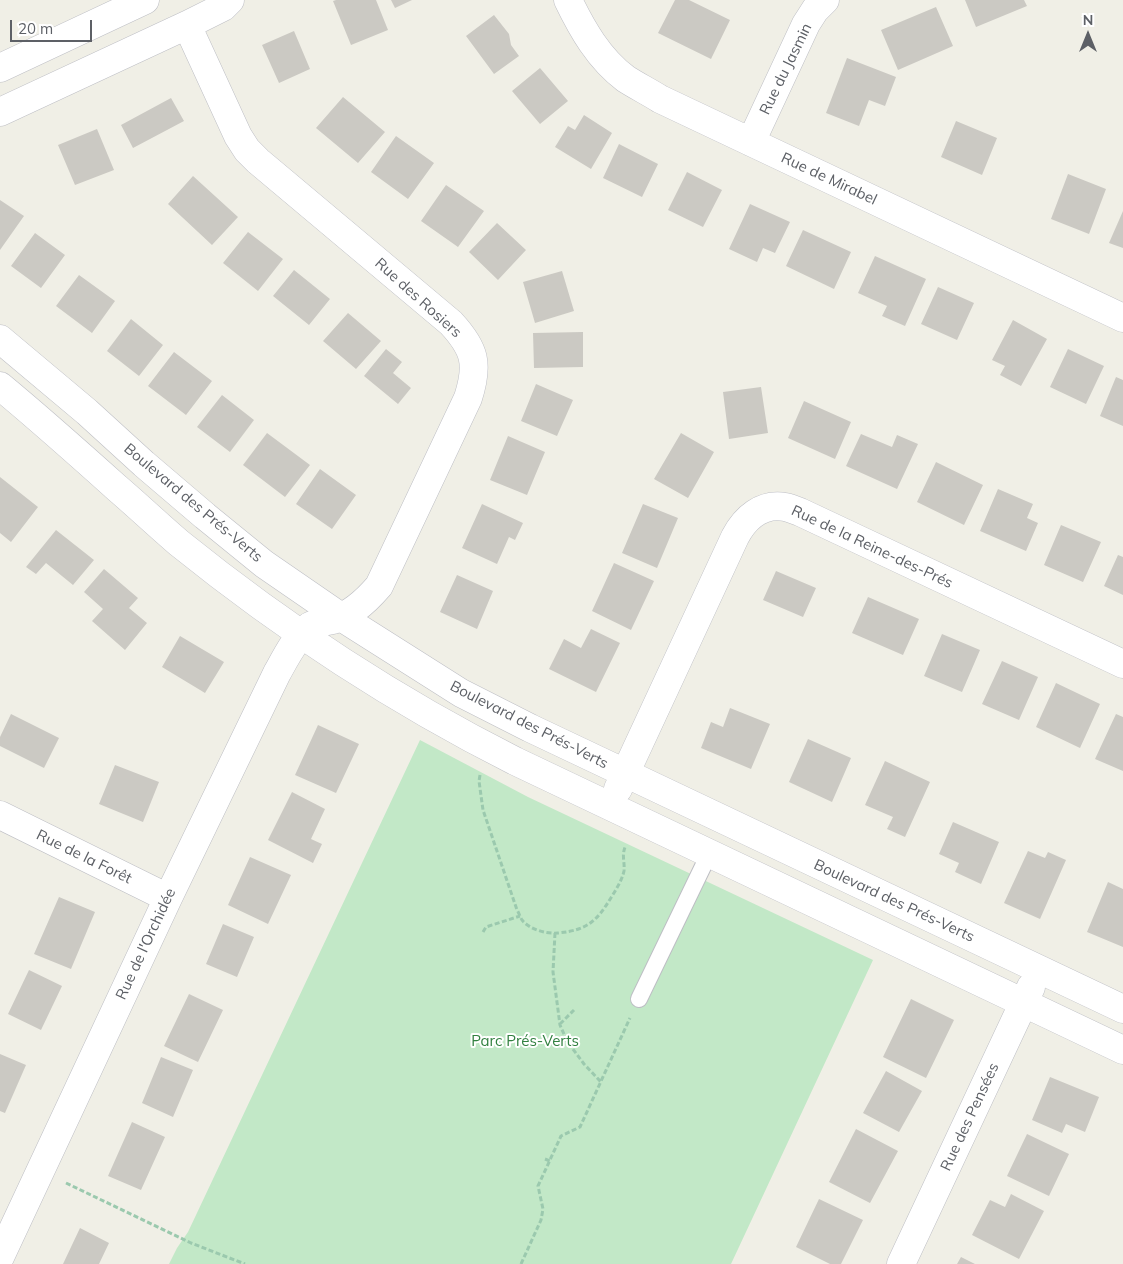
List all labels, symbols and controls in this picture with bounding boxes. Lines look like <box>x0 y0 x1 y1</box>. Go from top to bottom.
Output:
scale bar <box>12 10 95 42</box>
north arrow <box>1063 10 1113 60</box>
text: N <box>1083 11 1093 29</box>
text: 20 m <box>18 19 53 38</box>
street label: Rue du Jasmin <box>756 20 816 118</box>
street label: Rue de Mirabel <box>778 149 880 209</box>
street label: Rue des Rosiers <box>371 254 465 342</box>
street label: Boulevard des Prés-Verts <box>120 440 266 566</box>
street label: Rue de la Reine-des-Prés <box>788 502 956 592</box>
street label: Boulevard des Prés-Verts <box>447 677 611 773</box>
street label: Rue de la Forêt <box>33 826 135 888</box>
street label: Boulevard des Prés-Verts <box>811 856 977 946</box>
street label: Rue de l'Orchidée <box>112 885 180 1003</box>
park label: Parc Prés-Verts <box>471 1032 579 1050</box>
street label: Rue des Pensées <box>937 1060 1003 1174</box>

